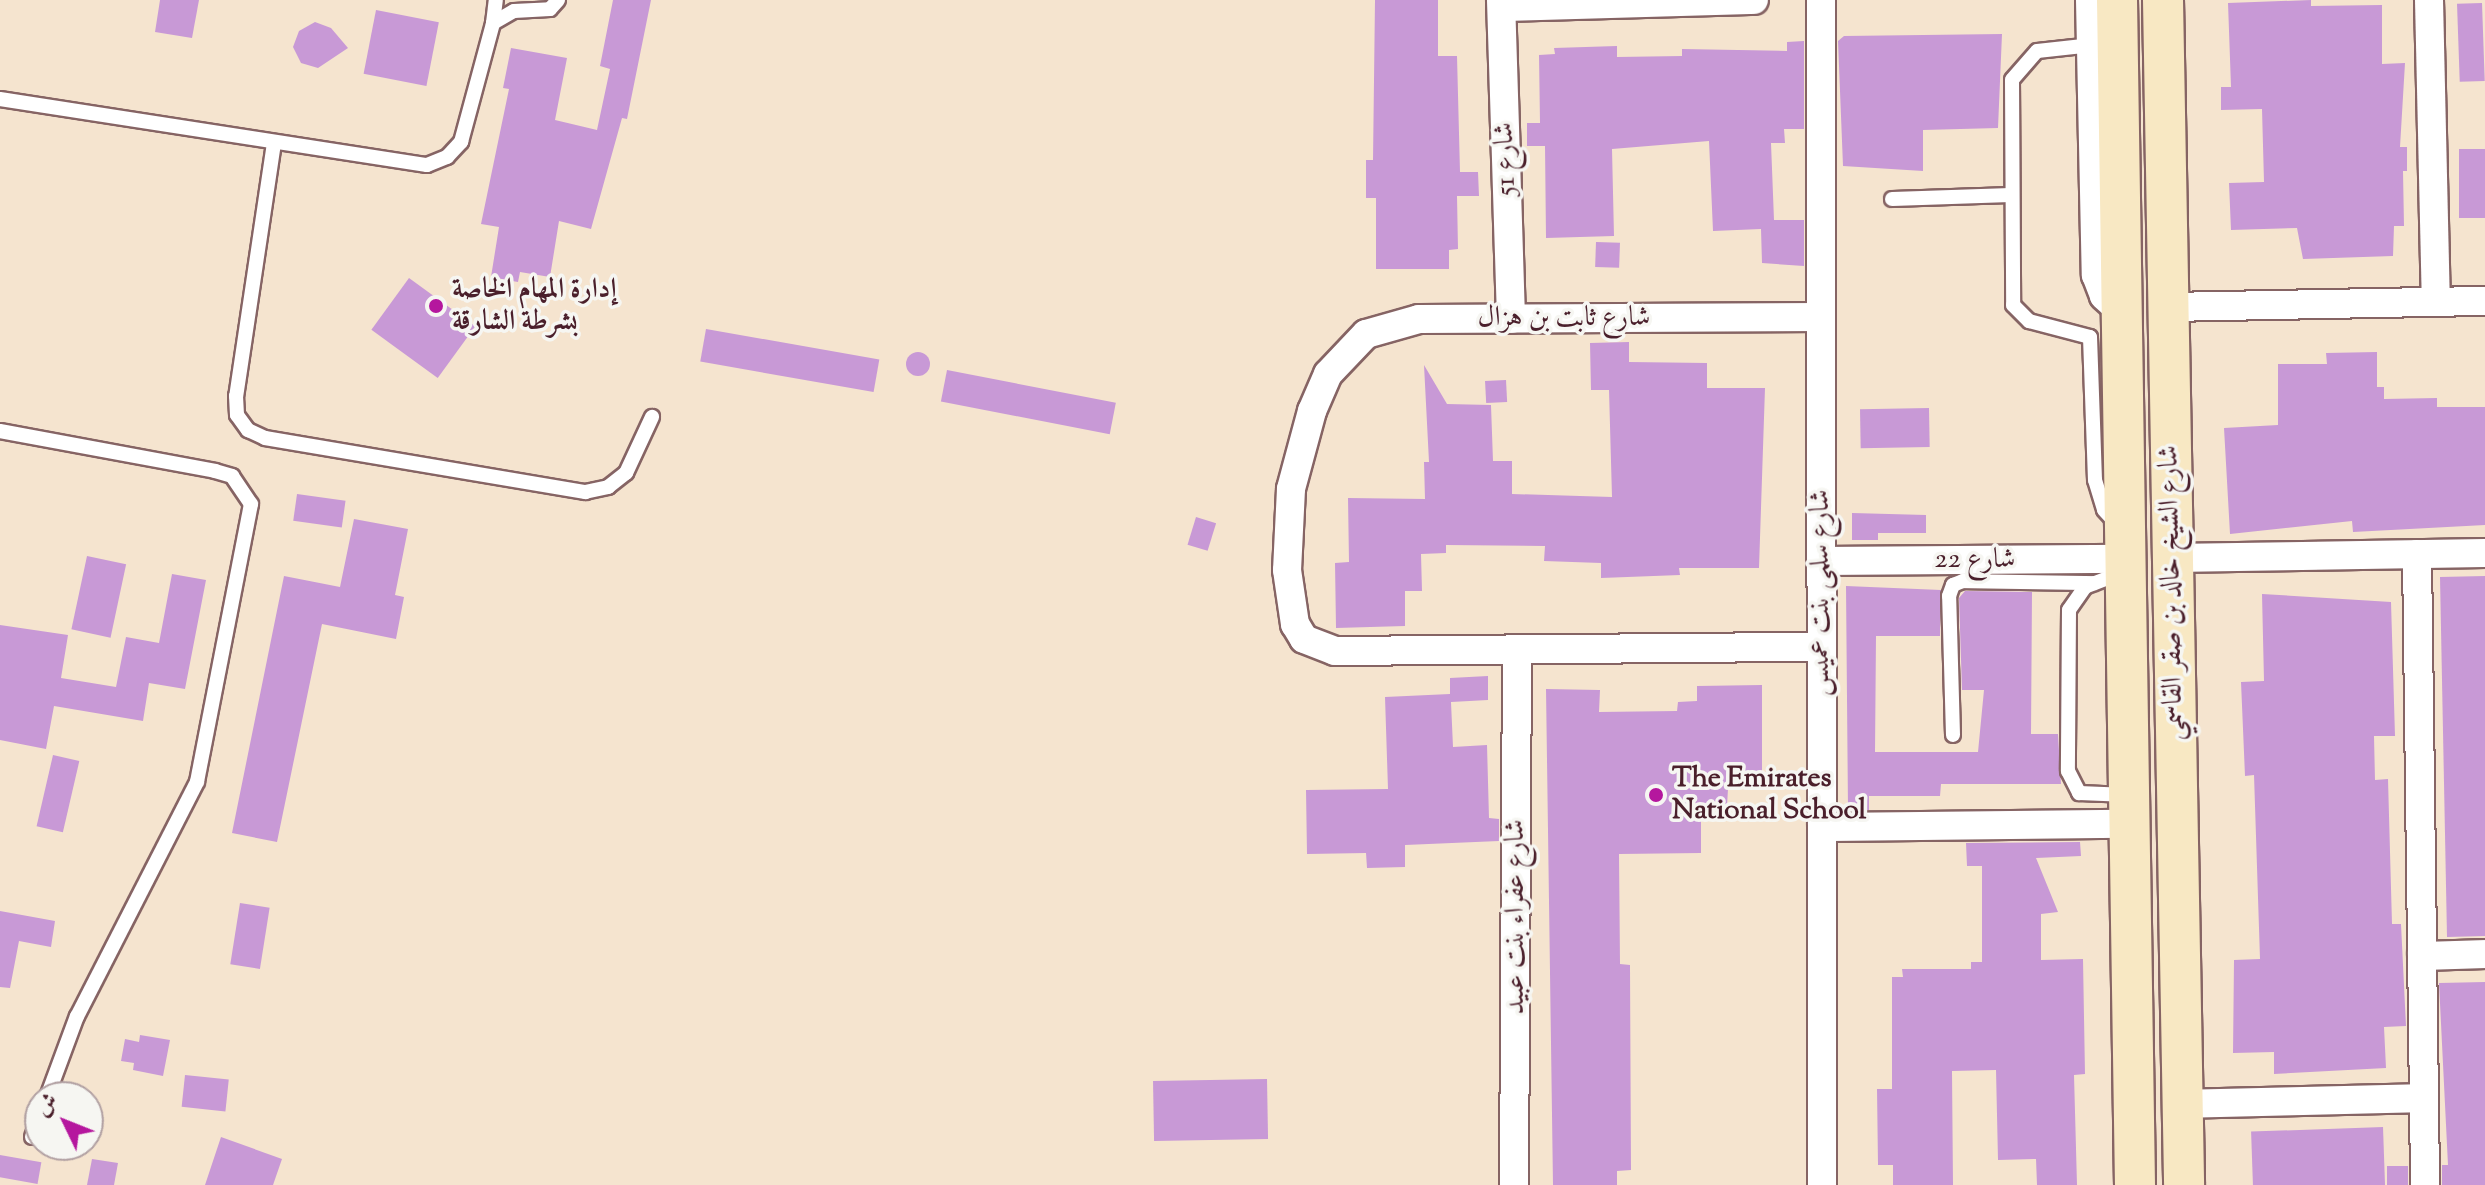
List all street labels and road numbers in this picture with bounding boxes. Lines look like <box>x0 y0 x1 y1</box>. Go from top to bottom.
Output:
street label: شارع 51 <box>1488 122 1524 196</box>
street label: شارع ثابت بن هزال <box>1478 301 1650 335</box>
street label: شارع الشيخ خالد بن صقر القاسمي <box>2153 445 2191 741</box>
street label: شارع سلمى بنت عميس <box>1804 490 1838 696</box>
street label: شارع 22 <box>1935 543 2015 577</box>
street label: شارع عفراء بنت عبيد <box>1499 819 1533 1015</box>

